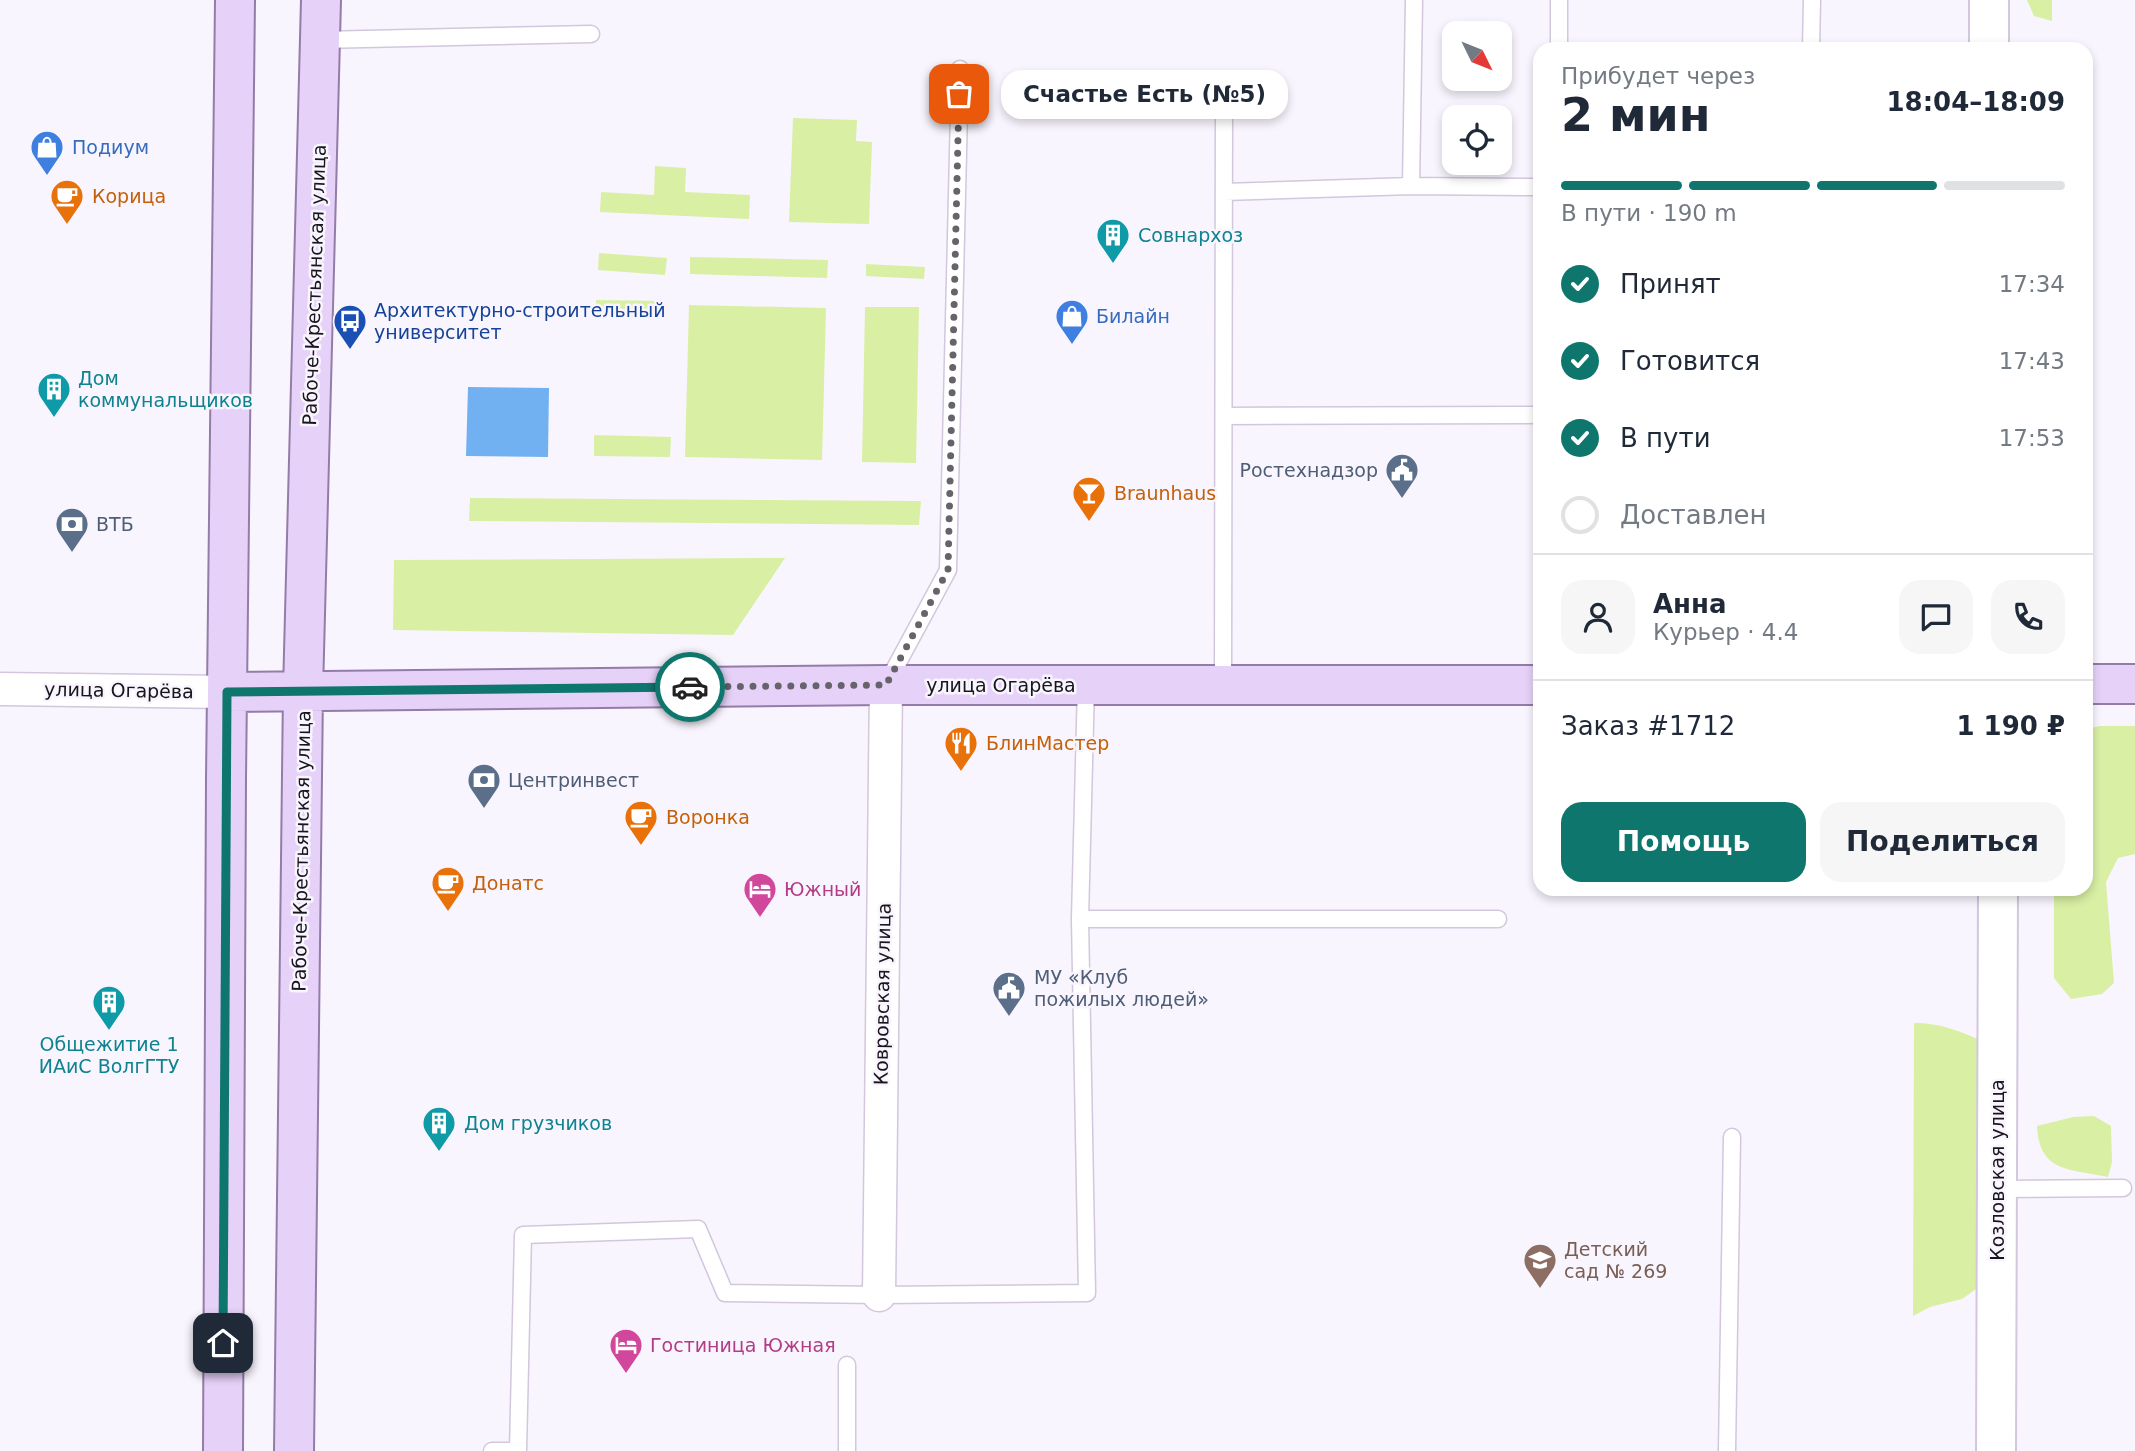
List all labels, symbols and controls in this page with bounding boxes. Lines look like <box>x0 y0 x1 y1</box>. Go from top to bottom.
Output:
north arrow <box>1442 21 1512 91</box>
map controls <box>1442 21 1512 175</box>
text: Прибудет через <box>1561 63 1755 89</box>
pin <box>929 64 989 124</box>
callout: Счастье Есть (№5) <box>1001 70 1288 119</box>
icon: bag <box>940 75 978 113</box>
text: Счастье Есть (№5) <box>1023 81 1266 107</box>
text: 18:04–18:09 <box>1886 87 2065 117</box>
text: 2 мин <box>1561 88 1711 142</box>
button: locate <box>1442 105 1512 175</box>
shop icon: Подиум <box>28 128 66 177</box>
place label: Подиум <box>72 136 149 158</box>
street label: Рабоче-Крестьянская улица <box>298 144 330 426</box>
cafe icon: Корица <box>48 177 86 226</box>
place label: Корица <box>92 185 166 207</box>
text: В пути · 190 m <box>1561 200 1737 226</box>
building icon: Совнархоз <box>1094 216 1132 265</box>
place label: Совнархоз <box>1138 224 1243 246</box>
icon: check <box>1561 265 1599 303</box>
text: Принят <box>1620 269 1721 299</box>
text: 17:34 <box>1999 271 2065 297</box>
shop icon: Билайн <box>1053 297 1091 346</box>
place label: Архитектурно-строительный университет <box>374 299 666 343</box>
bus stop icon: Архитектурно-строительный университет <box>331 302 369 351</box>
place label: Билайн <box>1096 305 1170 327</box>
icon: check <box>1561 342 1599 380</box>
text: Готовится <box>1620 346 1760 376</box>
text: 17:43 <box>1999 348 2065 374</box>
place label: Дом коммунальщиков <box>78 367 253 411</box>
building icon: Дом коммунальщиков <box>35 370 73 419</box>
icon: check <box>1561 419 1599 457</box>
text: В пути <box>1620 423 1711 453</box>
text: 17:53 <box>1999 425 2065 451</box>
public building icon: Ростехнадзор <box>1383 451 1421 500</box>
place label: Ростехнадзор <box>1239 459 1378 481</box>
bar icon: Braunhaus <box>1070 474 1108 523</box>
place label: Braunhaus <box>1114 482 1216 504</box>
text: Доставлен <box>1620 500 1767 530</box>
bank icon: ВТБ <box>53 505 91 554</box>
place label: ВТБ <box>96 513 134 535</box>
button: person <box>1561 580 1635 654</box>
button: chat <box>1899 580 1973 654</box>
button: phone <box>1991 580 2065 654</box>
text: Анна <box>1653 589 1727 619</box>
text: Курьер · 4.4 <box>1653 619 1798 645</box>
courier <box>655 652 725 722</box>
icon: car <box>671 668 709 706</box>
street label: улица Огарёва <box>926 674 1076 696</box>
street label: улица Огарёва <box>44 678 194 702</box>
street label: Рабоче-Крестьянская улица <box>288 710 314 992</box>
text: Заказ #1712 <box>1561 711 1735 741</box>
text: 1 190 ₽ <box>1956 711 2065 741</box>
restaurant icon: БлинМастер <box>942 724 980 773</box>
place label: БлинМастер <box>986 732 1109 754</box>
bank icon: Центринвест <box>465 761 503 810</box>
place label: Центринвест <box>508 769 639 791</box>
cafe icon: Воронка <box>622 798 660 847</box>
button: Помощь <box>1561 802 1806 882</box>
button: Поделиться <box>1820 802 2065 882</box>
place label: Воронка <box>666 806 750 828</box>
cafe icon: Донатс <box>429 864 467 913</box>
hotel icon: Южный <box>741 870 779 919</box>
place label: Донатс <box>472 872 544 894</box>
place label: Южный <box>784 878 861 900</box>
street label: Ковровская улица <box>869 903 895 1085</box>
place label: МУ «Клуб пожилых людей» <box>1034 966 1209 1010</box>
public building icon: МУ «Клуб пожилых людей» <box>990 969 1028 1018</box>
building icon: Общежитие 1 ИАиС ВолгГТУ <box>90 983 128 1032</box>
place label: Общежитие 1 ИАиС ВолгГТУ <box>39 1033 180 1077</box>
street label: Козловская улица <box>1986 1079 2008 1261</box>
building icon: Дом грузчиков <box>420 1104 458 1153</box>
place label: Дом грузчиков <box>464 1112 612 1134</box>
place label: Детский сад № 269 <box>1564 1238 1667 1282</box>
school or university icon: Детский сад № 269 <box>1521 1241 1559 1290</box>
pin <box>193 1313 253 1373</box>
icon: home <box>204 1324 242 1362</box>
hotel icon: Гостиница Южная <box>607 1326 645 1375</box>
place label: Гостиница Южная <box>650 1334 836 1356</box>

